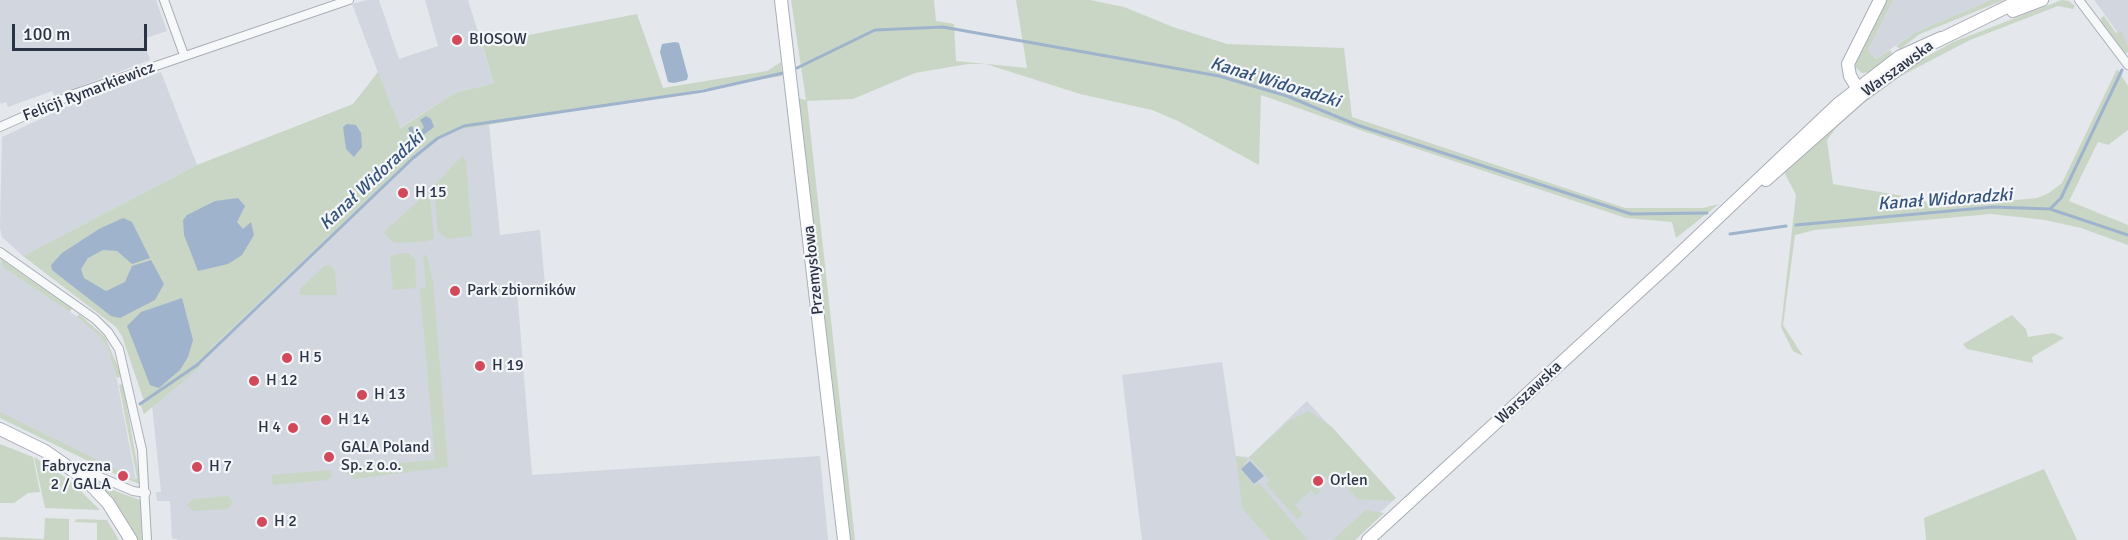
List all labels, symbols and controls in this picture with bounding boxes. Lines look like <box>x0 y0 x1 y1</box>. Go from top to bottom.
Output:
scale bar <box>15 12 150 50</box>
text: 100 m <box>23 23 70 45</box>
place label: BIOSOW <box>469 30 527 50</box>
marker: BIOSOW <box>450 33 464 47</box>
street label: Warszawska <box>1858 37 1938 101</box>
water label: Kanał Widoradzki <box>1207 53 1343 113</box>
street label: Felicji Rymarkiewicz <box>20 58 158 126</box>
water label: Kanał Widoradzki <box>315 127 429 235</box>
place label: H 15 <box>415 183 447 203</box>
water label: Kanał Widoradzki <box>1877 185 2013 215</box>
marker: H 15 <box>396 186 410 200</box>
street label: Przemysłowa <box>800 224 828 316</box>
place label: Park zbiorników <box>467 281 576 301</box>
marker: Park zbiorników <box>448 284 462 298</box>
place label: H 5 <box>299 348 322 368</box>
marker: H 5 <box>280 351 294 365</box>
place label: H 19 <box>492 356 524 376</box>
street label: Warszawska <box>1492 357 1566 429</box>
marker: H 19 <box>473 359 487 373</box>
place label: H 12 <box>266 371 298 391</box>
marker: H 12 <box>247 374 261 388</box>
place label: H 13 <box>374 385 406 405</box>
marker: H 13 <box>355 388 369 402</box>
place label: H 14 <box>338 410 370 430</box>
marker: H 14 <box>319 413 333 427</box>
place label: H 4 <box>258 418 281 438</box>
marker: H 4 <box>286 421 300 435</box>
place label: GALA Poland Sp. z o.o. <box>341 438 430 476</box>
marker: GALA Poland Sp. z o.o. <box>322 450 336 464</box>
place label: Fabryczna 2 / GALA <box>42 457 111 495</box>
place label: H 7 <box>209 457 232 477</box>
marker: H 7 <box>190 460 204 474</box>
marker: Fabryczna 2 / GALA <box>116 469 130 483</box>
place label: Orlen <box>1330 471 1368 491</box>
marker: Orlen <box>1311 474 1325 488</box>
place label: H 2 <box>274 512 297 532</box>
marker: H 2 <box>255 515 269 529</box>

